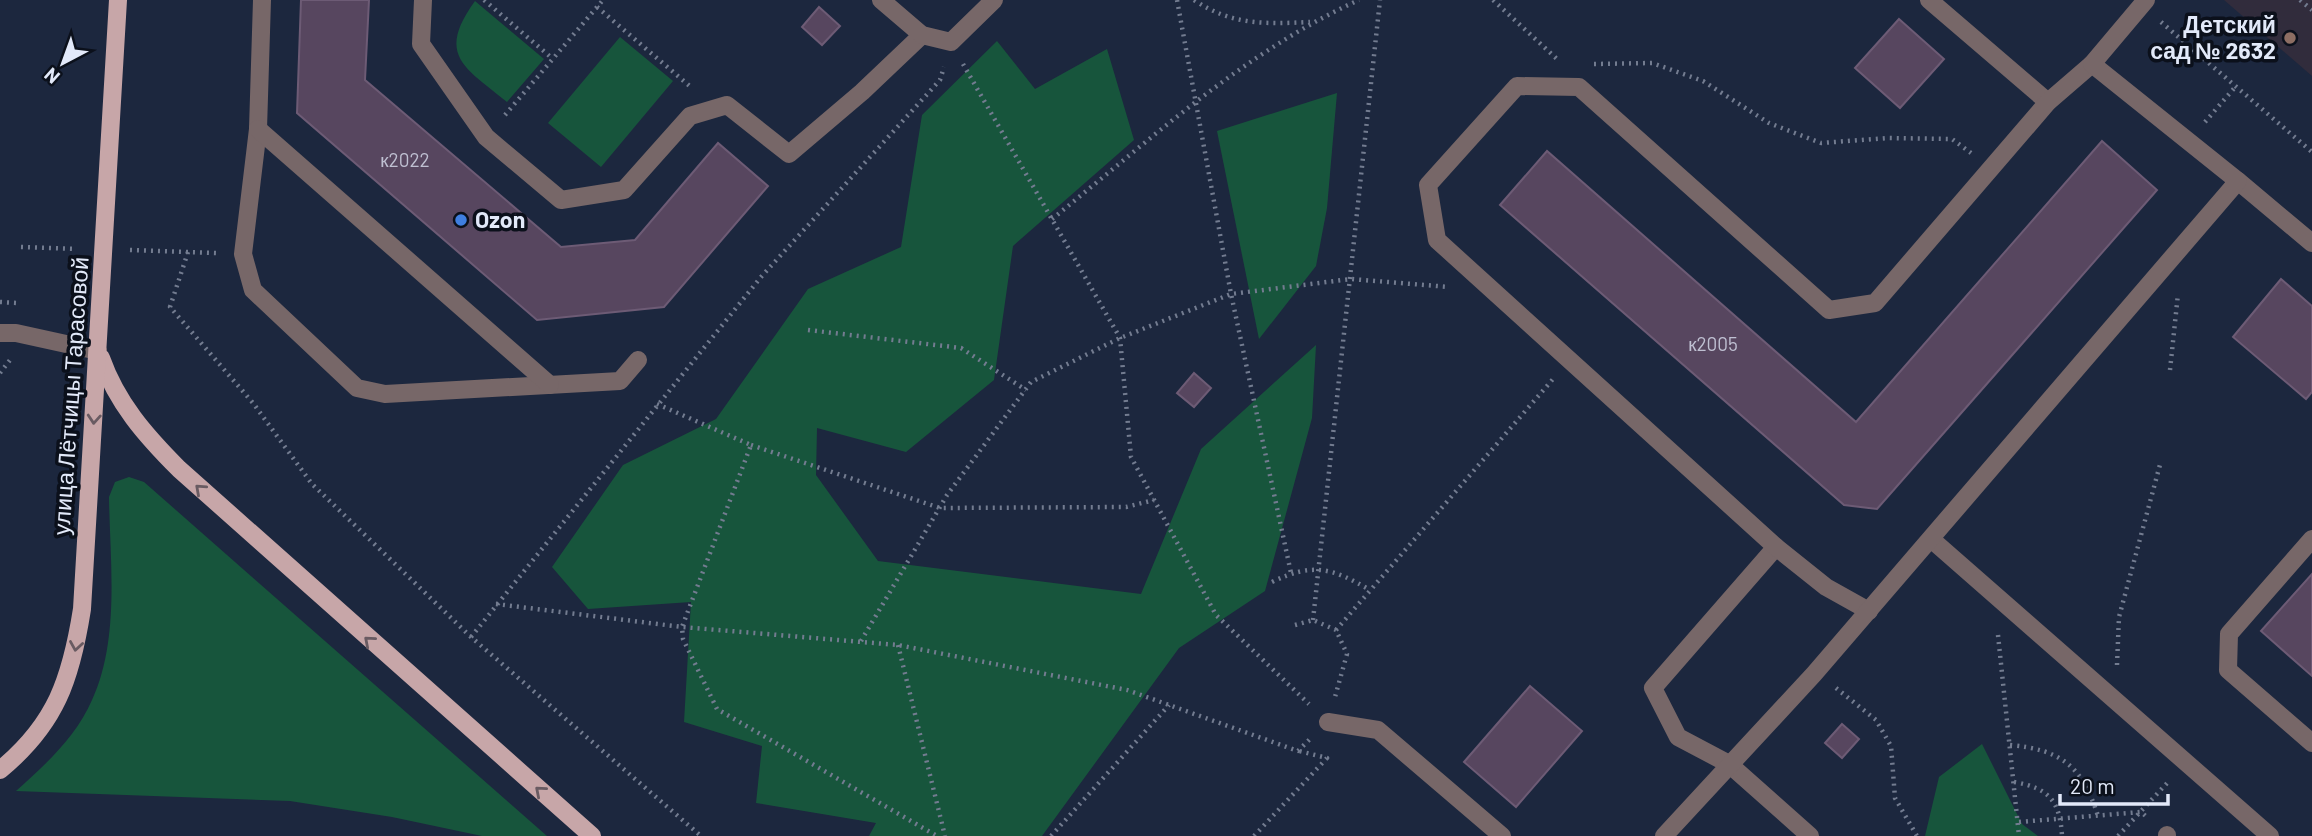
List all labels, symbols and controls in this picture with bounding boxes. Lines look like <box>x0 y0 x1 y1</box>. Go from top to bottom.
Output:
place label: Детский сад № 2632 <box>2150 10 2276 64</box>
north arrow <box>28 28 98 98</box>
marker: Детский сад № 2632 <box>2282 30 2298 46</box>
text: N <box>39 63 64 89</box>
house number: к2022 <box>380 148 430 171</box>
place label: Ozon <box>475 205 525 233</box>
marker: Ozon <box>453 212 469 228</box>
street label: улица Лётчицы Тарасовой <box>46 256 94 536</box>
house number: к2005 <box>1688 332 1738 355</box>
one-way arrow <box>87 414 102 425</box>
one-way arrow <box>195 484 208 497</box>
one-way arrow <box>365 637 378 649</box>
one-way arrow <box>69 640 84 652</box>
scale bar <box>2060 762 2168 806</box>
text: 20 m <box>2070 773 2115 798</box>
one-way arrow <box>536 787 549 799</box>

